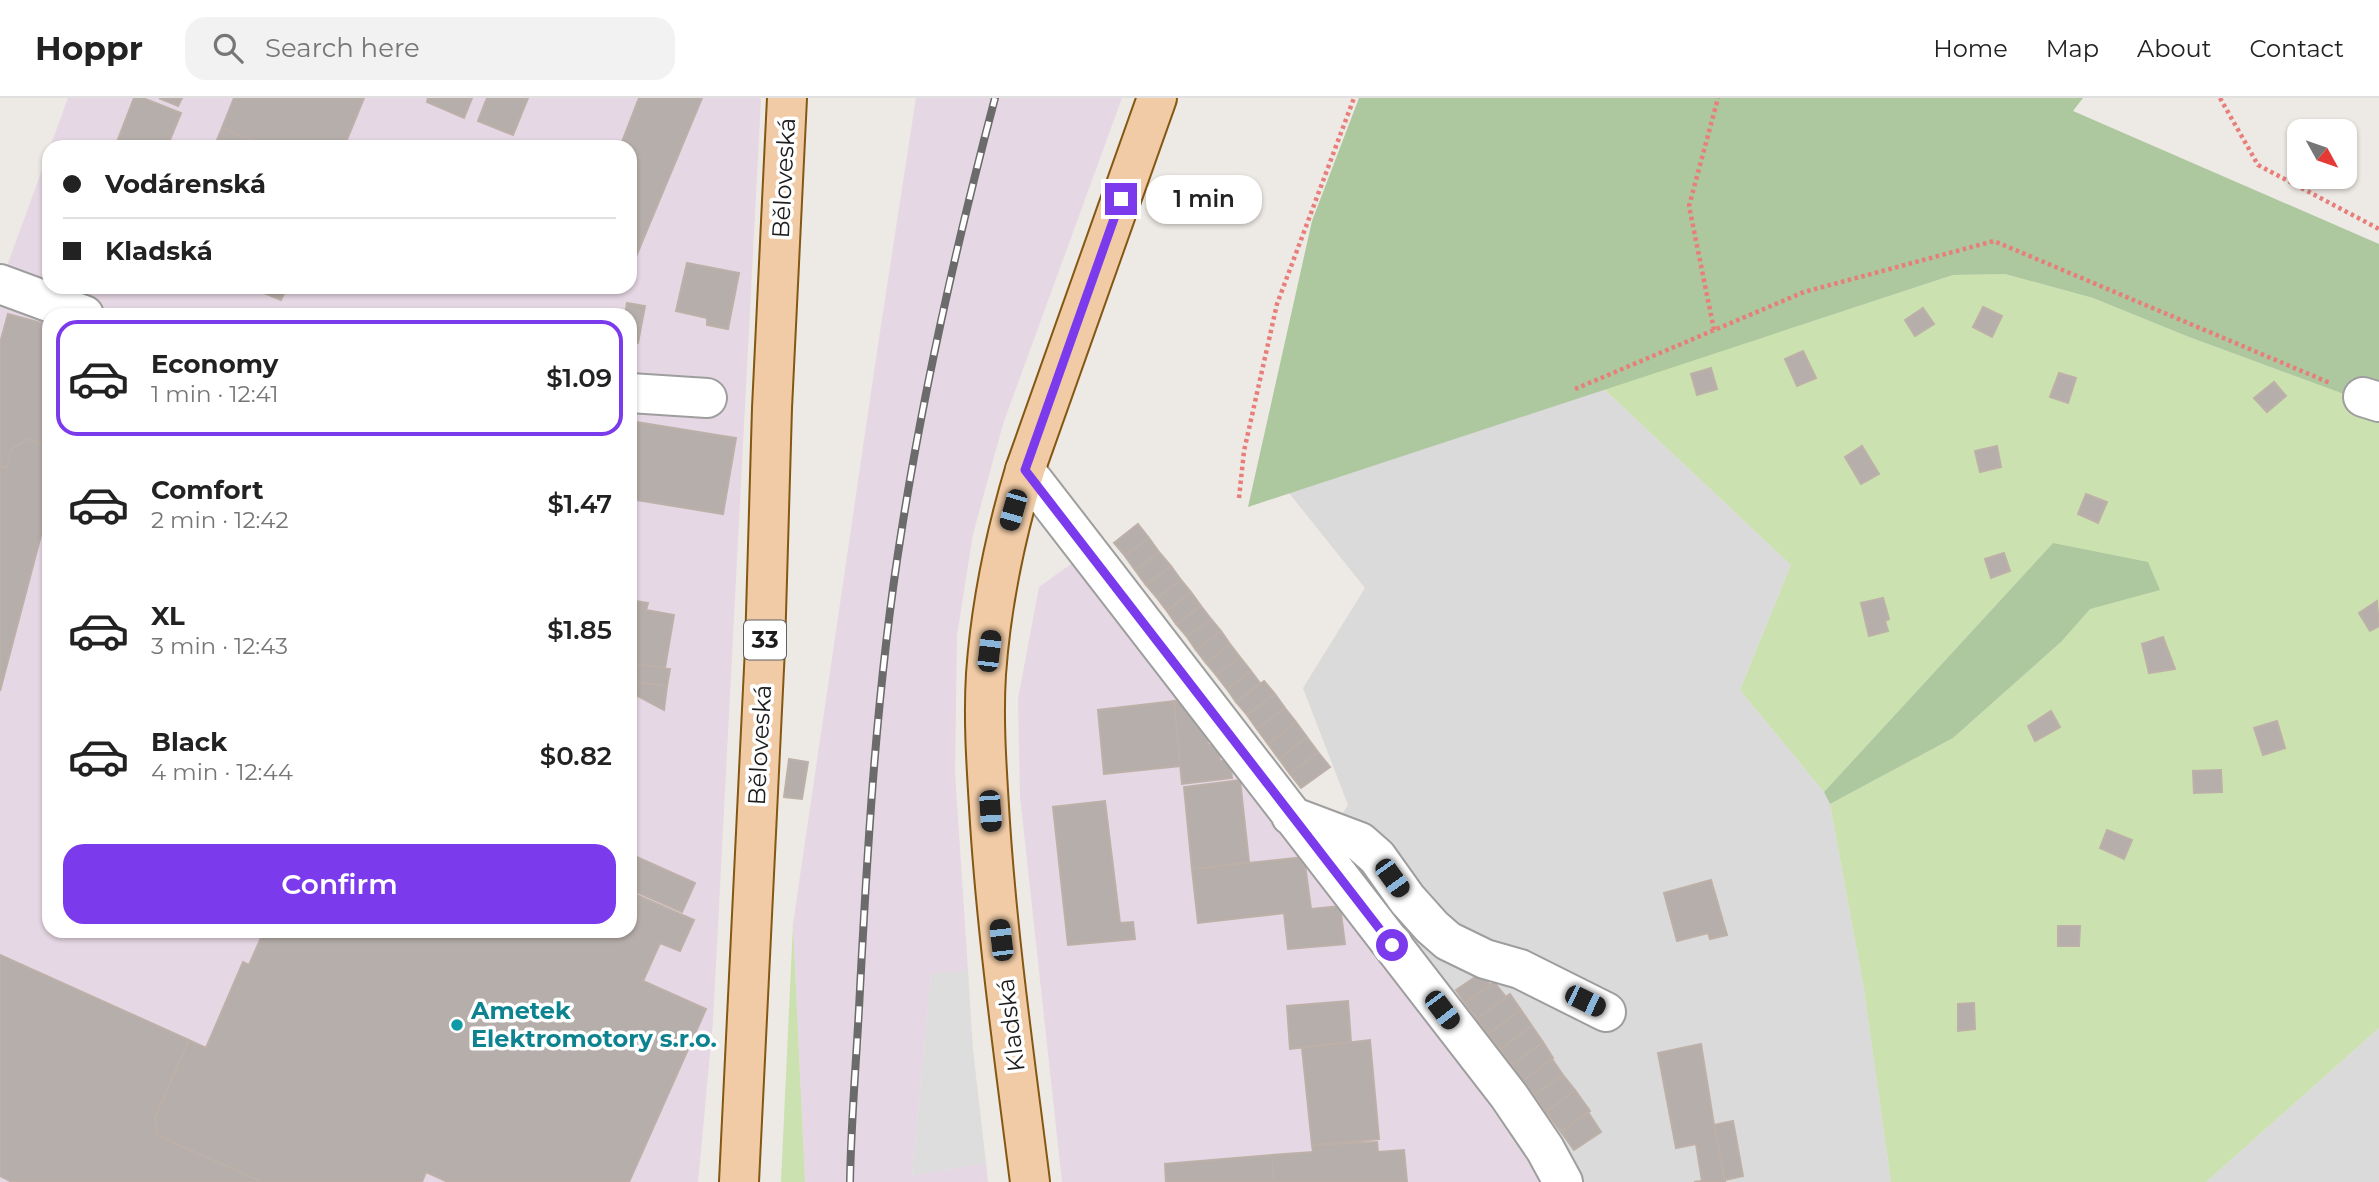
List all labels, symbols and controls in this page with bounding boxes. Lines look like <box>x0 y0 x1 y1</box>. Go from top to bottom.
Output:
search box <box>185 17 675 80</box>
text: Hoppr <box>35 28 143 68</box>
icon: search <box>209 29 247 67</box>
text: Search here <box>265 32 420 64</box>
text: Home <box>1933 34 2008 63</box>
text: Map <box>2046 34 2099 63</box>
text: About <box>2137 34 2211 63</box>
text: Contact <box>2249 34 2344 63</box>
street label: Běloveská <box>766 117 801 239</box>
north arrow <box>2287 119 2357 189</box>
map controls <box>2287 119 2357 189</box>
text: Vodárenská <box>105 168 266 200</box>
callout: 1 min <box>1146 174 1261 224</box>
route end <box>1105 183 1137 215</box>
text: 1 min <box>1173 185 1235 213</box>
text: Kladská <box>105 235 213 267</box>
icon: car <box>67 347 130 410</box>
text: Economy <box>151 348 278 380</box>
text: $1.09 <box>546 362 612 394</box>
text: 1 min · 12:41 <box>151 380 279 408</box>
icon: car <box>67 473 130 536</box>
text: Comfort <box>151 474 263 506</box>
car <box>998 487 1029 533</box>
text: $1.47 <box>547 488 612 520</box>
text: 2 min · 12:42 <box>151 506 289 534</box>
icon: car <box>67 599 130 662</box>
text: XL <box>151 600 185 632</box>
text: $1.85 <box>547 614 612 646</box>
road number: 33 <box>744 620 786 660</box>
car <box>977 629 1002 673</box>
text: 3 min · 12:43 <box>151 632 288 660</box>
street label: Běloveská <box>742 684 777 806</box>
icon: car <box>67 725 130 788</box>
text: Black <box>151 726 227 758</box>
text: $0.82 <box>540 740 612 772</box>
text: 4 min · 12:44 <box>151 758 293 786</box>
car <box>979 789 1002 833</box>
button: Confirm <box>63 844 616 924</box>
car <box>1372 855 1413 901</box>
car <box>989 918 1014 962</box>
route start <box>1376 929 1408 961</box>
street label: Kladská <box>990 977 1031 1073</box>
car <box>1562 982 1609 1020</box>
car <box>1421 987 1464 1033</box>
place label: Ametek Elektromotory s.r.o. <box>470 996 717 1053</box>
marker: Ametek Elektromotory s.r.o. <box>449 1017 465 1033</box>

